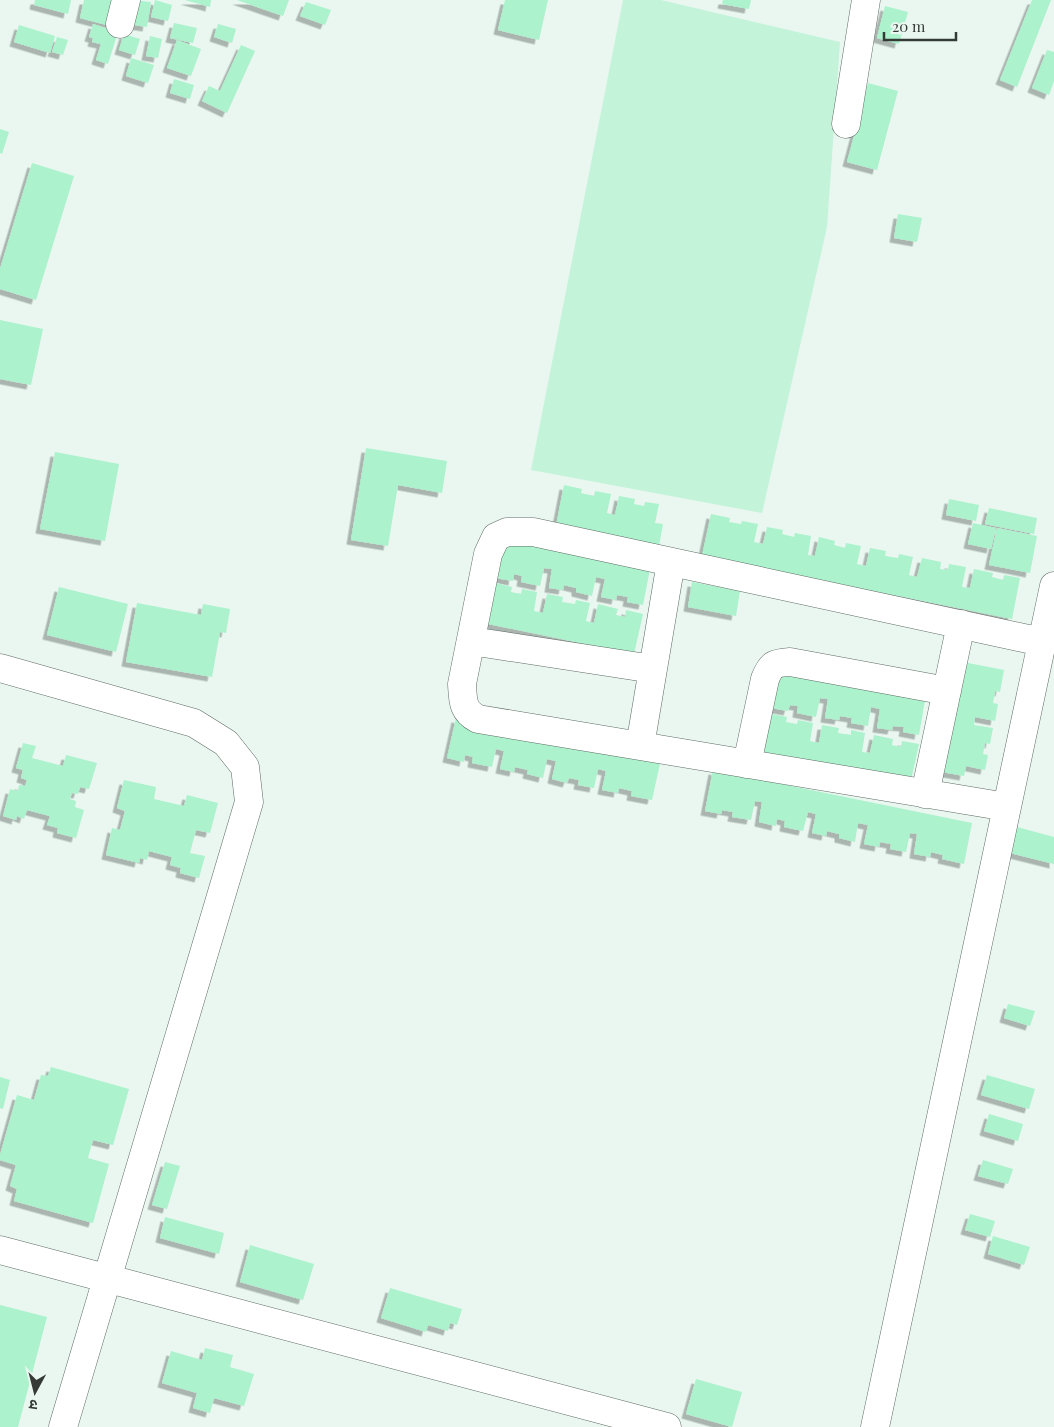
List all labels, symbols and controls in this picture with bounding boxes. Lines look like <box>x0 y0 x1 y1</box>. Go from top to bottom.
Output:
scale bar <box>884 10 956 42</box>
text: 20 m <box>892 16 926 36</box>
north arrow <box>10 1367 60 1417</box>
text: उ <box>27 1395 39 1415</box>

